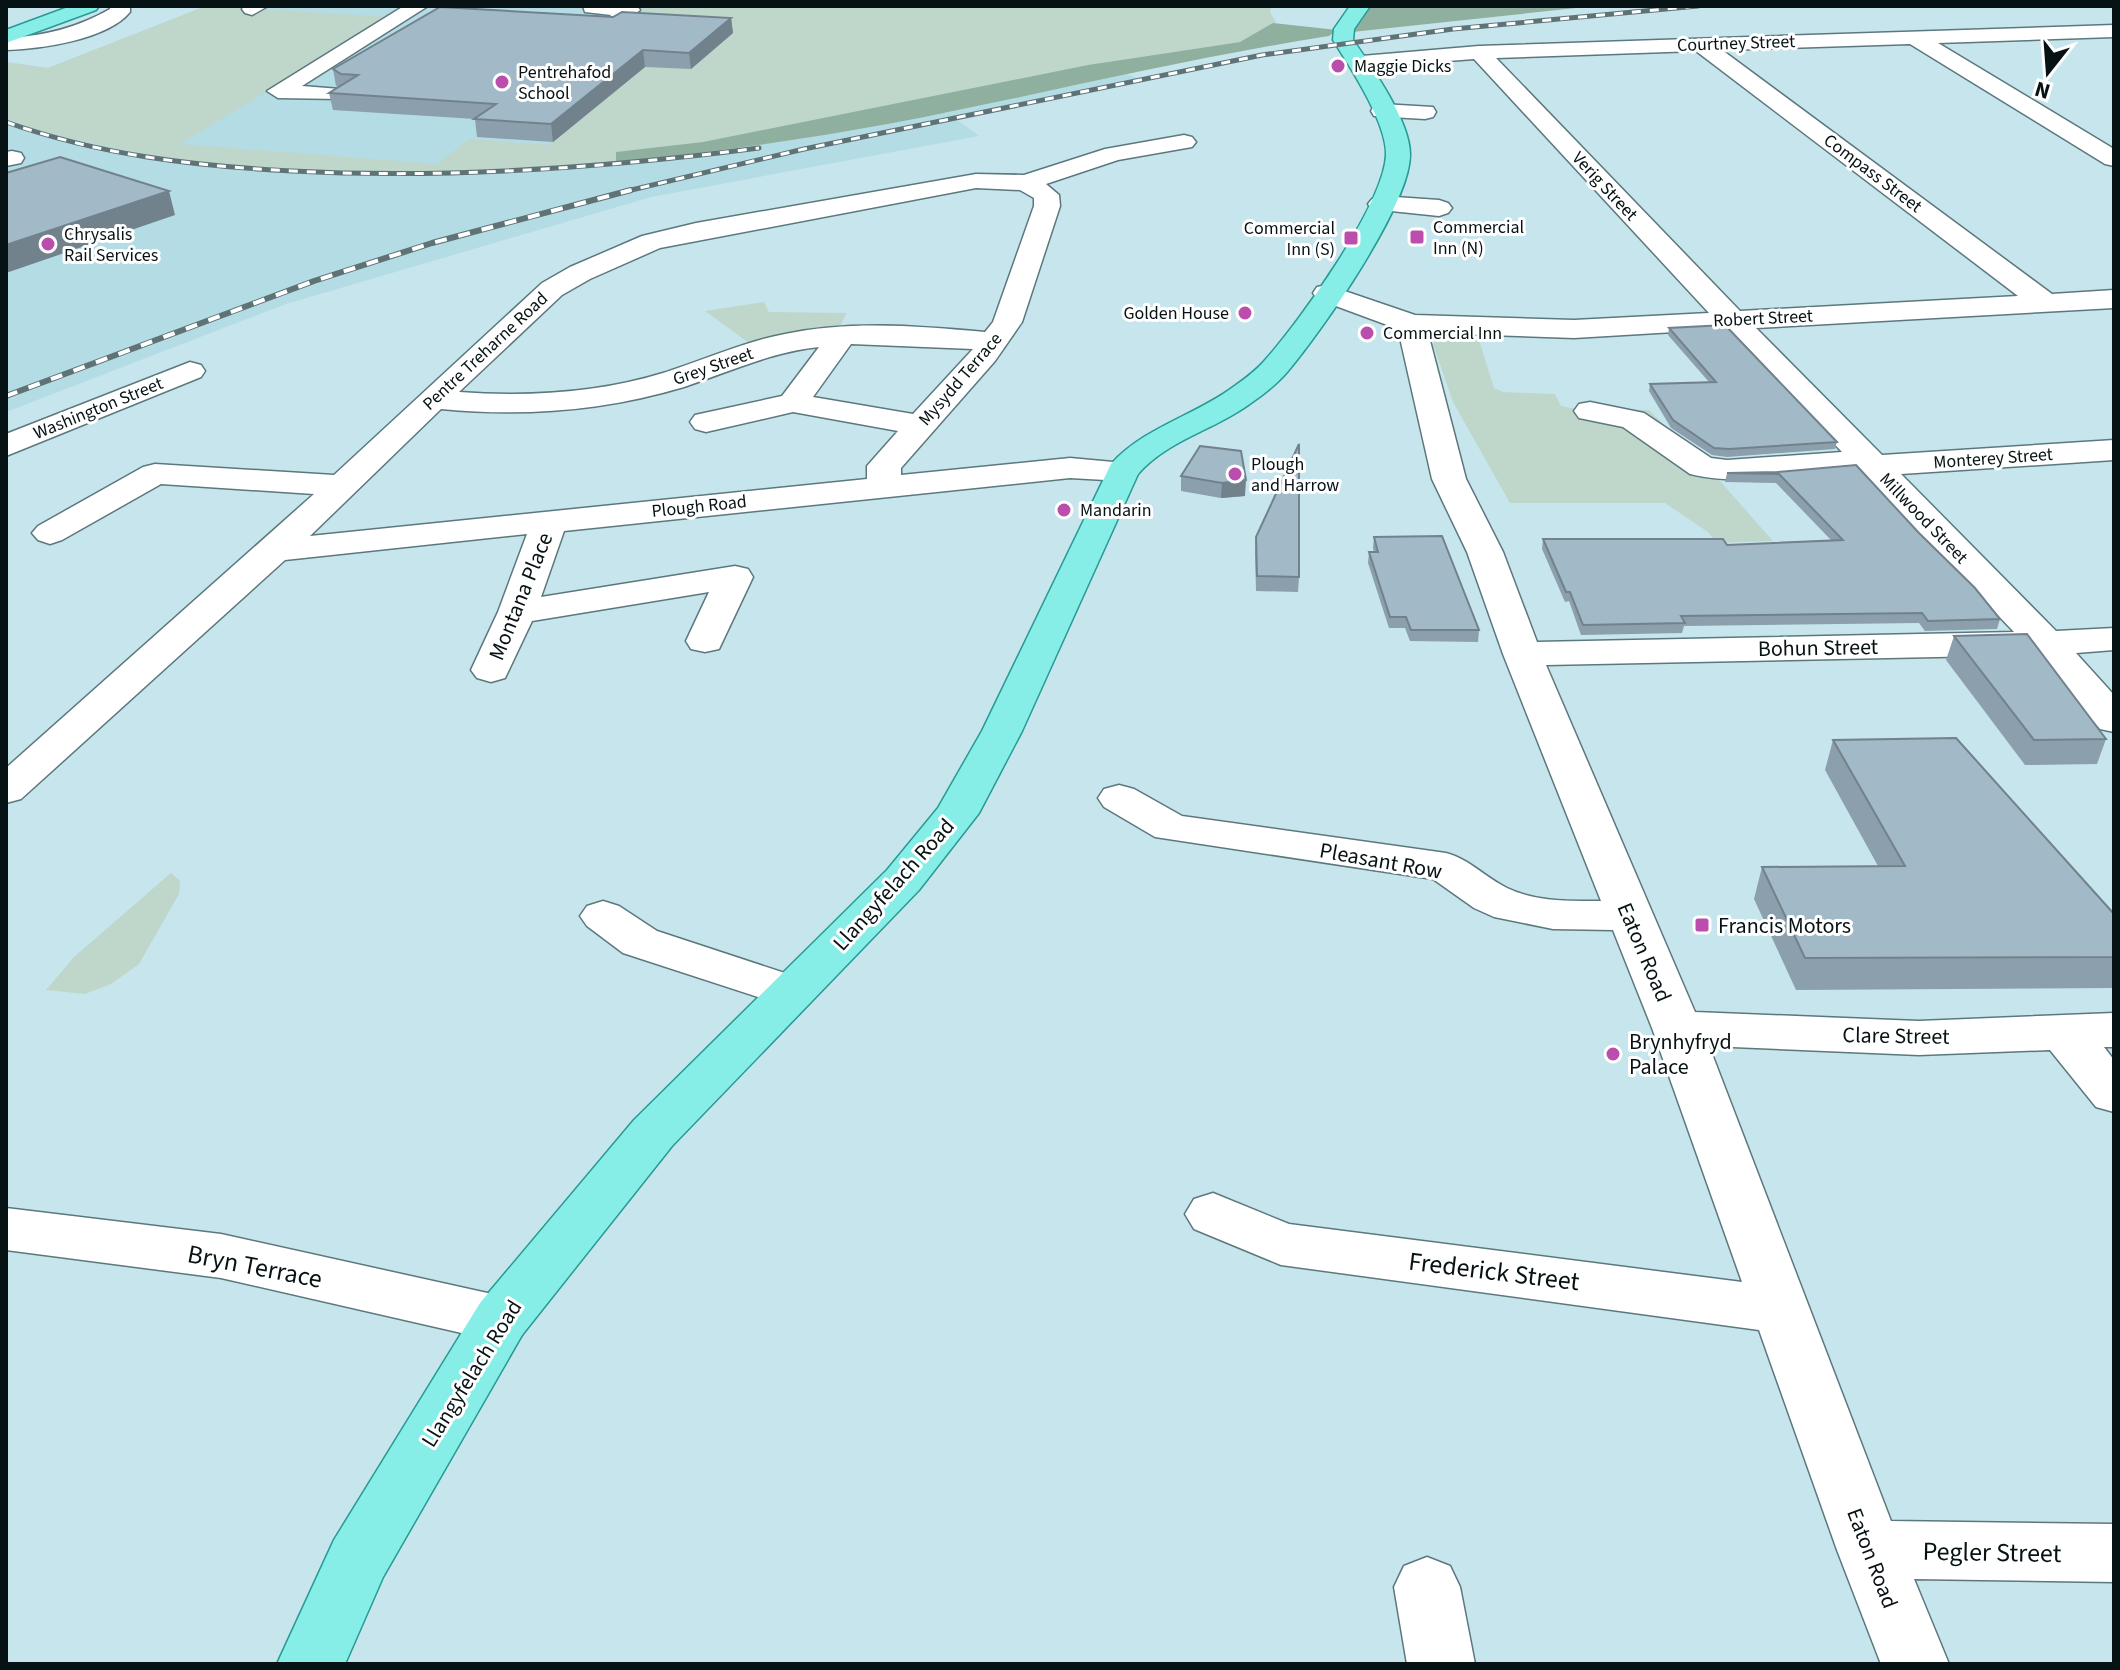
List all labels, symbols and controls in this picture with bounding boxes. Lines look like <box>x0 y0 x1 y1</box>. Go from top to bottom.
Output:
street label: Courtney Street <box>1677 29 1795 58</box>
north arrow <box>2008 32 2088 112</box>
place label: Maggie Dicks <box>1354 54 1451 79</box>
marker: Maggie Dicks <box>1329 57 1347 75</box>
place label: Pentrehafod School <box>518 60 611 106</box>
marker: Pentrehafod School <box>493 73 511 91</box>
text: N <box>2031 73 2054 108</box>
street label: Compass Street <box>1818 128 1927 219</box>
street label: Verig Street <box>1566 146 1643 226</box>
place label: Commercial Inn (N) <box>1433 215 1524 261</box>
place label: Commercial Inn (S) <box>1244 216 1335 262</box>
place label: Chrysalis Rail Services <box>64 222 158 268</box>
marker: Commercial Inn (N) <box>1408 228 1426 246</box>
marker: Commercial Inn (S) <box>1342 229 1360 247</box>
marker: Chrysalis Rail Services <box>39 235 57 253</box>
street label: Pentre Treharne Road <box>417 287 554 416</box>
place label: Golden House <box>1123 301 1229 326</box>
street label: Robert Street <box>1713 303 1813 334</box>
marker: Golden House <box>1236 304 1254 322</box>
place label: Commercial Inn <box>1383 321 1502 346</box>
marker: Commercial Inn <box>1358 324 1376 342</box>
street label: Mysydd Terrace <box>913 327 1008 431</box>
street label: Grey Street <box>670 341 757 392</box>
street label: Washington Street <box>30 371 167 446</box>
street label: Monterey Street <box>1932 442 2054 475</box>
place label: Plough and Harrow <box>1251 452 1339 498</box>
marker: Plough and Harrow <box>1226 465 1244 483</box>
street label: Millwood Street <box>1874 467 1974 569</box>
street label: Plough Road <box>650 489 748 524</box>
place label: Mandarin <box>1080 498 1152 523</box>
marker: Mandarin <box>1055 501 1073 519</box>
street label: Montana Place <box>481 528 561 665</box>
street label: Bohun Street <box>1758 631 1879 665</box>
street label: Llangyfelach Road <box>825 811 962 958</box>
street label: Pleasant Row <box>1317 834 1445 888</box>
street label: Eaton Road <box>1609 898 1679 1007</box>
place label: Francis Motors <box>1718 910 1851 942</box>
marker: Francis Motors <box>1693 916 1711 934</box>
street label: Clare Street <box>1842 1019 1950 1053</box>
place label: Brynhyfryd Palace <box>1629 1026 1732 1083</box>
marker: Brynhyfryd Palace <box>1604 1045 1622 1063</box>
street label: Bryn Terrace <box>184 1235 325 1298</box>
street label: Frederick Street <box>1406 1243 1582 1300</box>
street label: Llangyfelach Road <box>414 1294 530 1453</box>
street label: Eaton Road <box>1838 1504 1906 1613</box>
street label: Pegler Street <box>1922 1533 2062 1572</box>

